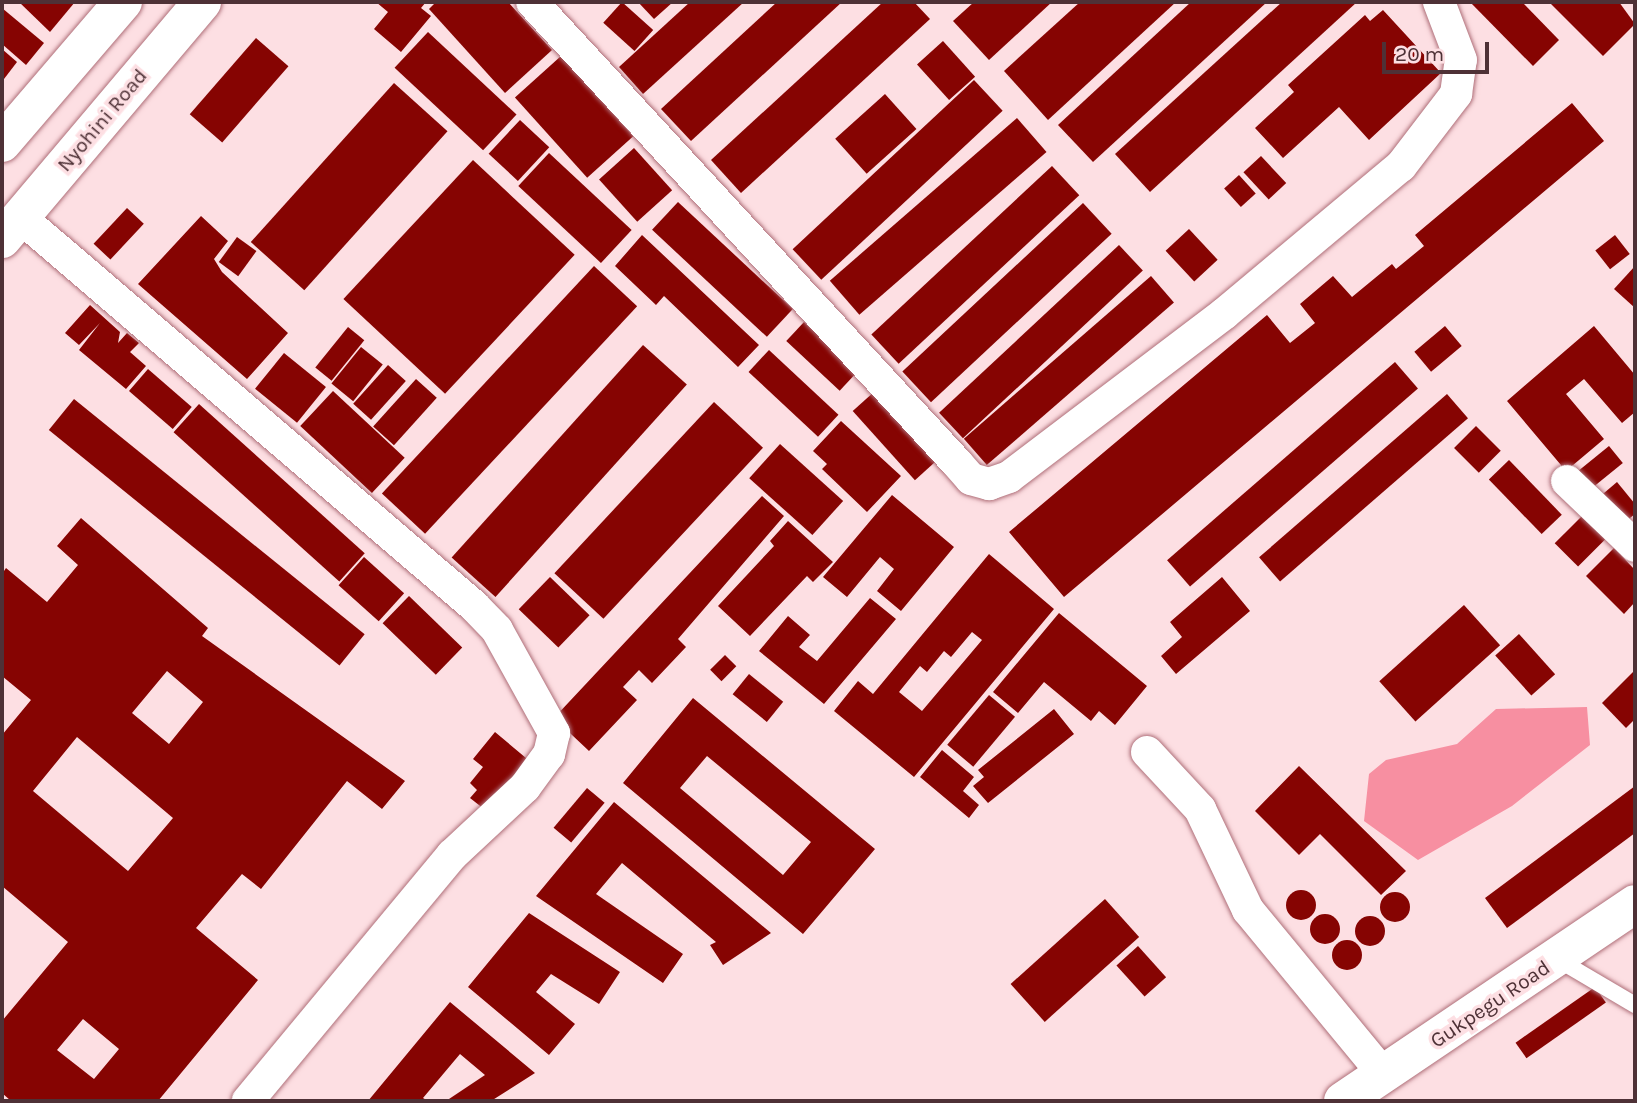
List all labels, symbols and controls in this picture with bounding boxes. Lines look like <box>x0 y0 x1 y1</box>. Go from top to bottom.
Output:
scale bar <box>1385 28 1492 72</box>
text: 20 m <box>1395 42 1444 66</box>
street label: Nyohini Road <box>52 63 152 177</box>
street label: Gukpegu Road <box>1425 955 1555 1053</box>

